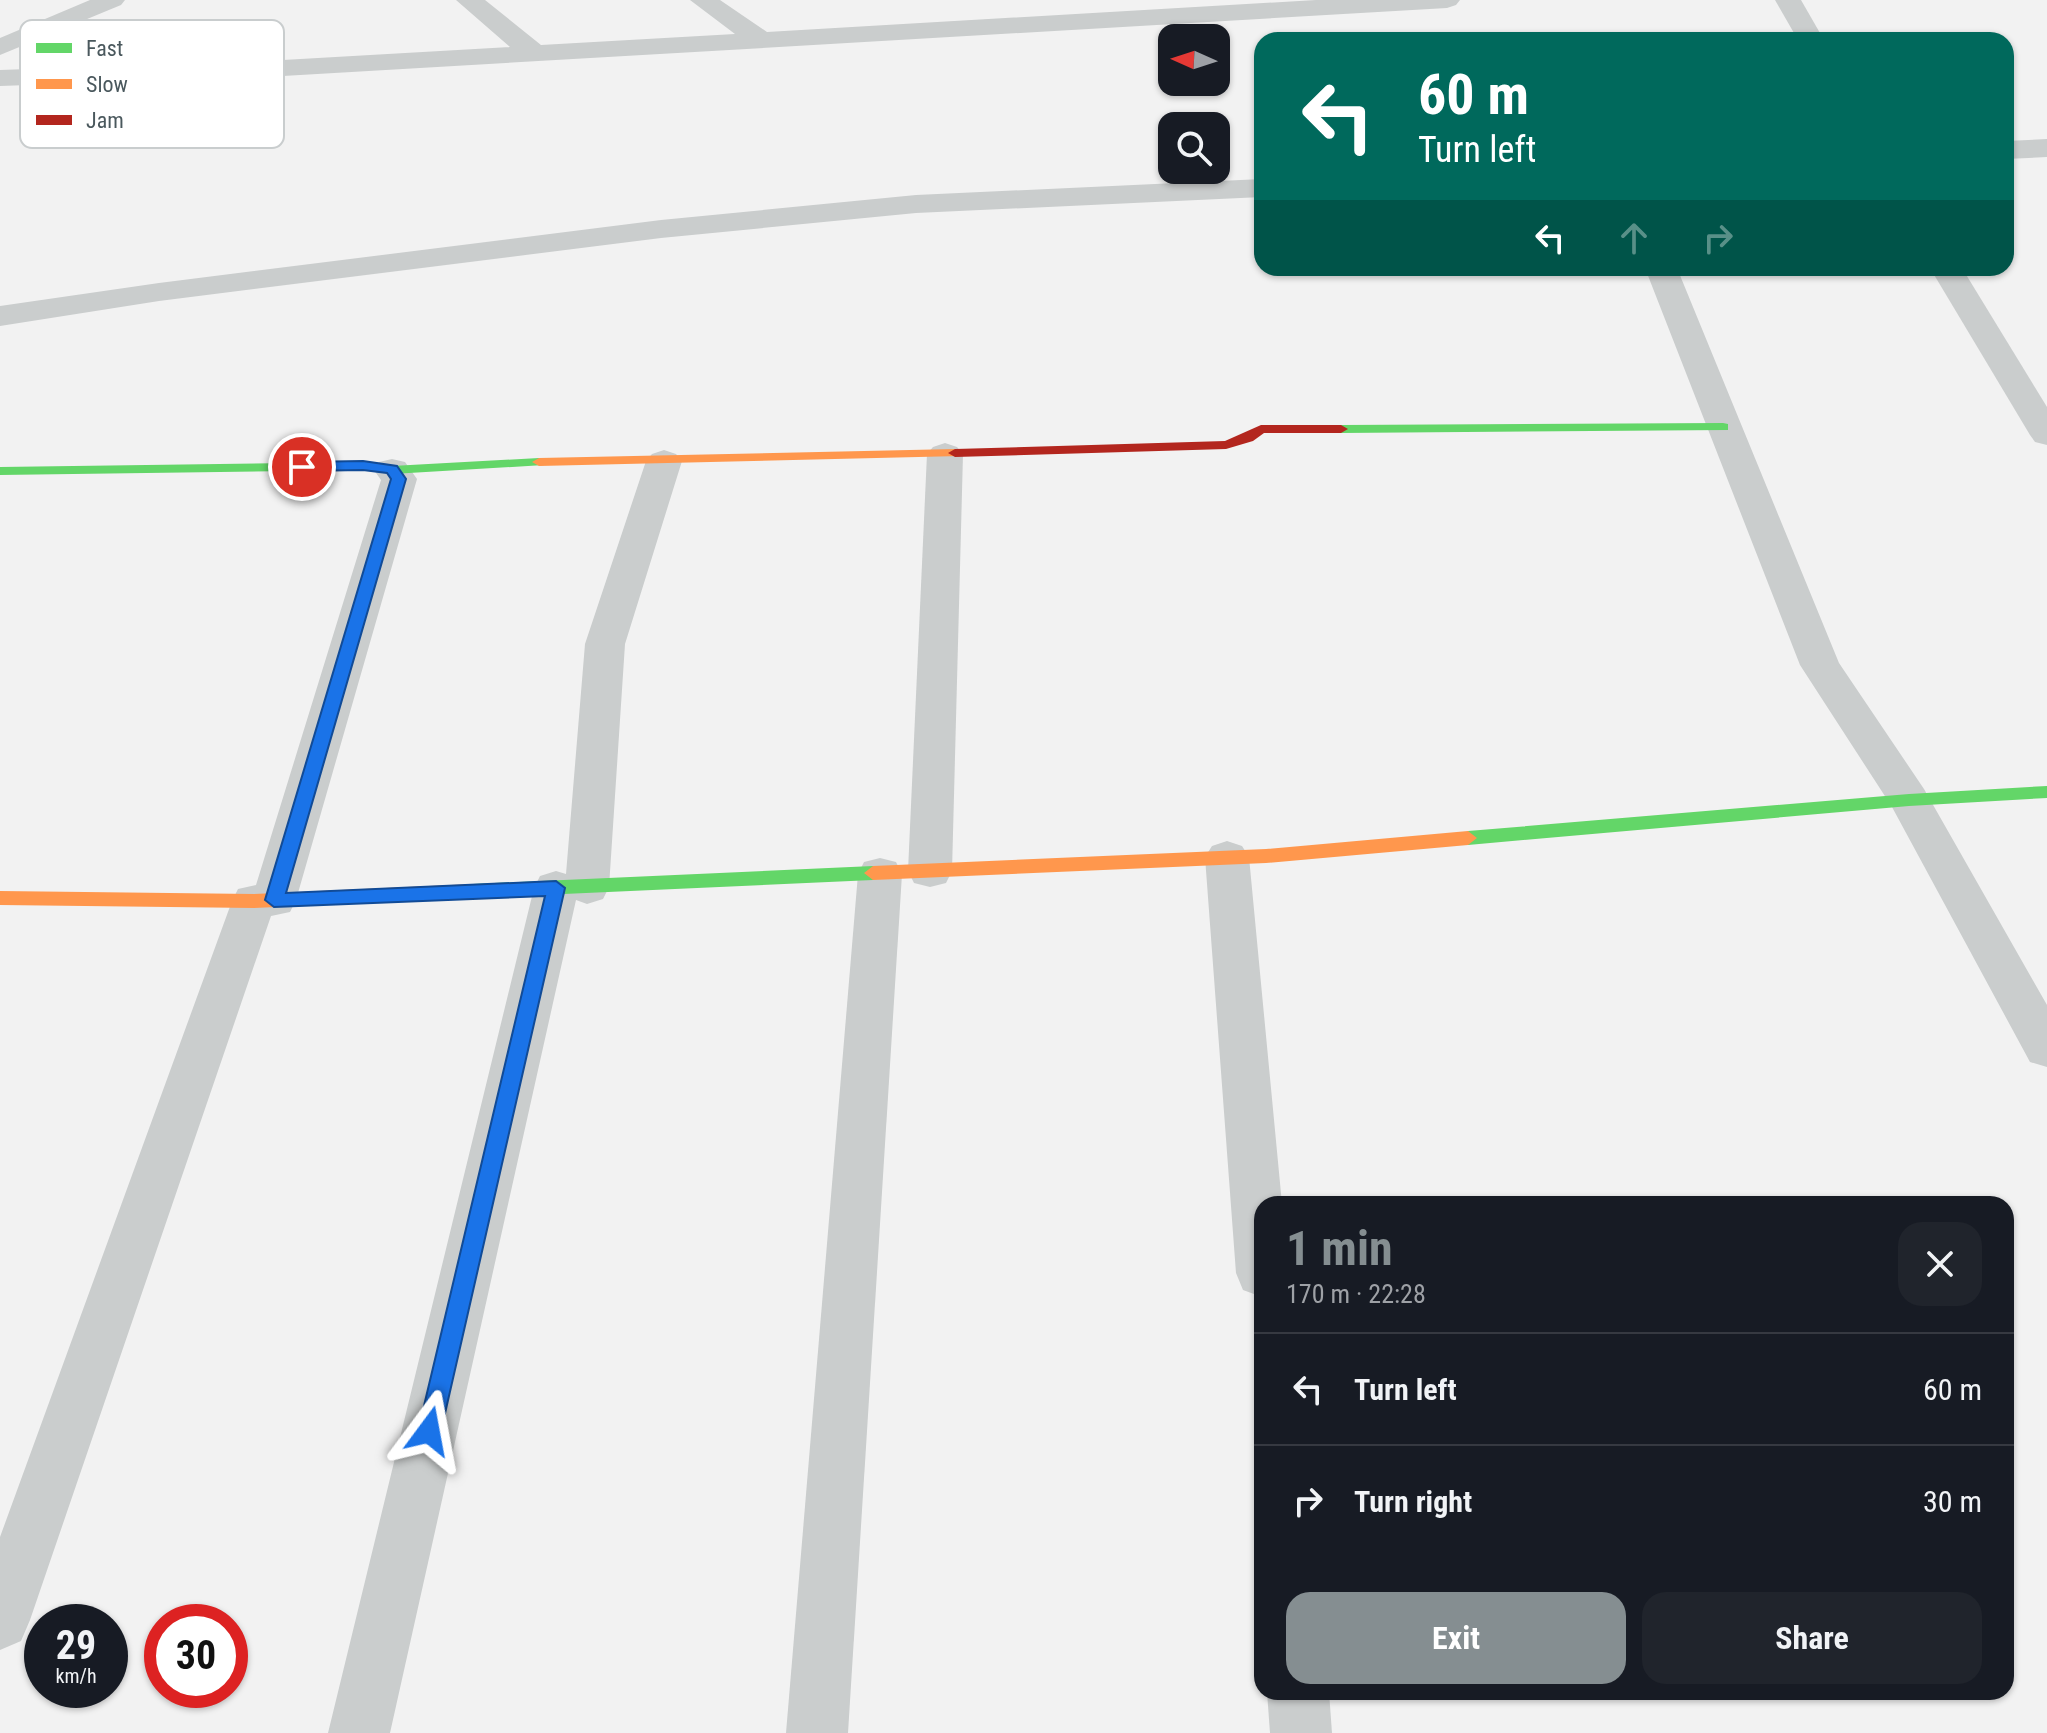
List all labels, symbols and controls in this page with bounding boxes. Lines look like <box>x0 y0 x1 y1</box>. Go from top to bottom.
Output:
legend <box>20 20 284 148</box>
north arrow <box>1158 24 1230 96</box>
map controls <box>1158 24 1230 184</box>
text: Fast <box>86 36 123 61</box>
text: 60 m <box>1418 62 1529 128</box>
icon: left <box>1286 64 1390 168</box>
text: Slow <box>86 72 128 97</box>
text: Jam <box>86 108 124 133</box>
button: search <box>1158 112 1230 184</box>
text: Turn left <box>1418 129 1536 171</box>
icon: left <box>1528 216 1572 260</box>
icon: ahead <box>1612 216 1656 260</box>
icon: right <box>1696 216 1740 260</box>
pin <box>268 433 336 501</box>
icon: arrive <box>280 445 324 489</box>
text: 1 min <box>1286 1220 1393 1277</box>
button: close <box>1898 1222 1982 1306</box>
text: 170 m · 22:28 <box>1286 1279 1426 1309</box>
icon: left <box>1286 1367 1330 1411</box>
text: Turn left <box>1354 1372 1457 1407</box>
text: 60 m <box>1923 1372 1982 1407</box>
position arrow <box>387 1389 471 1473</box>
icon: right <box>1286 1479 1330 1523</box>
text: Turn right <box>1354 1484 1472 1519</box>
text: 30 m <box>1923 1484 1982 1519</box>
button: Exit <box>1286 1592 1626 1684</box>
button: Share <box>1642 1592 1982 1684</box>
speed limit sign: 30 <box>144 1604 248 1708</box>
text: 29 <box>56 1622 96 1669</box>
text: km/h <box>55 1664 97 1688</box>

